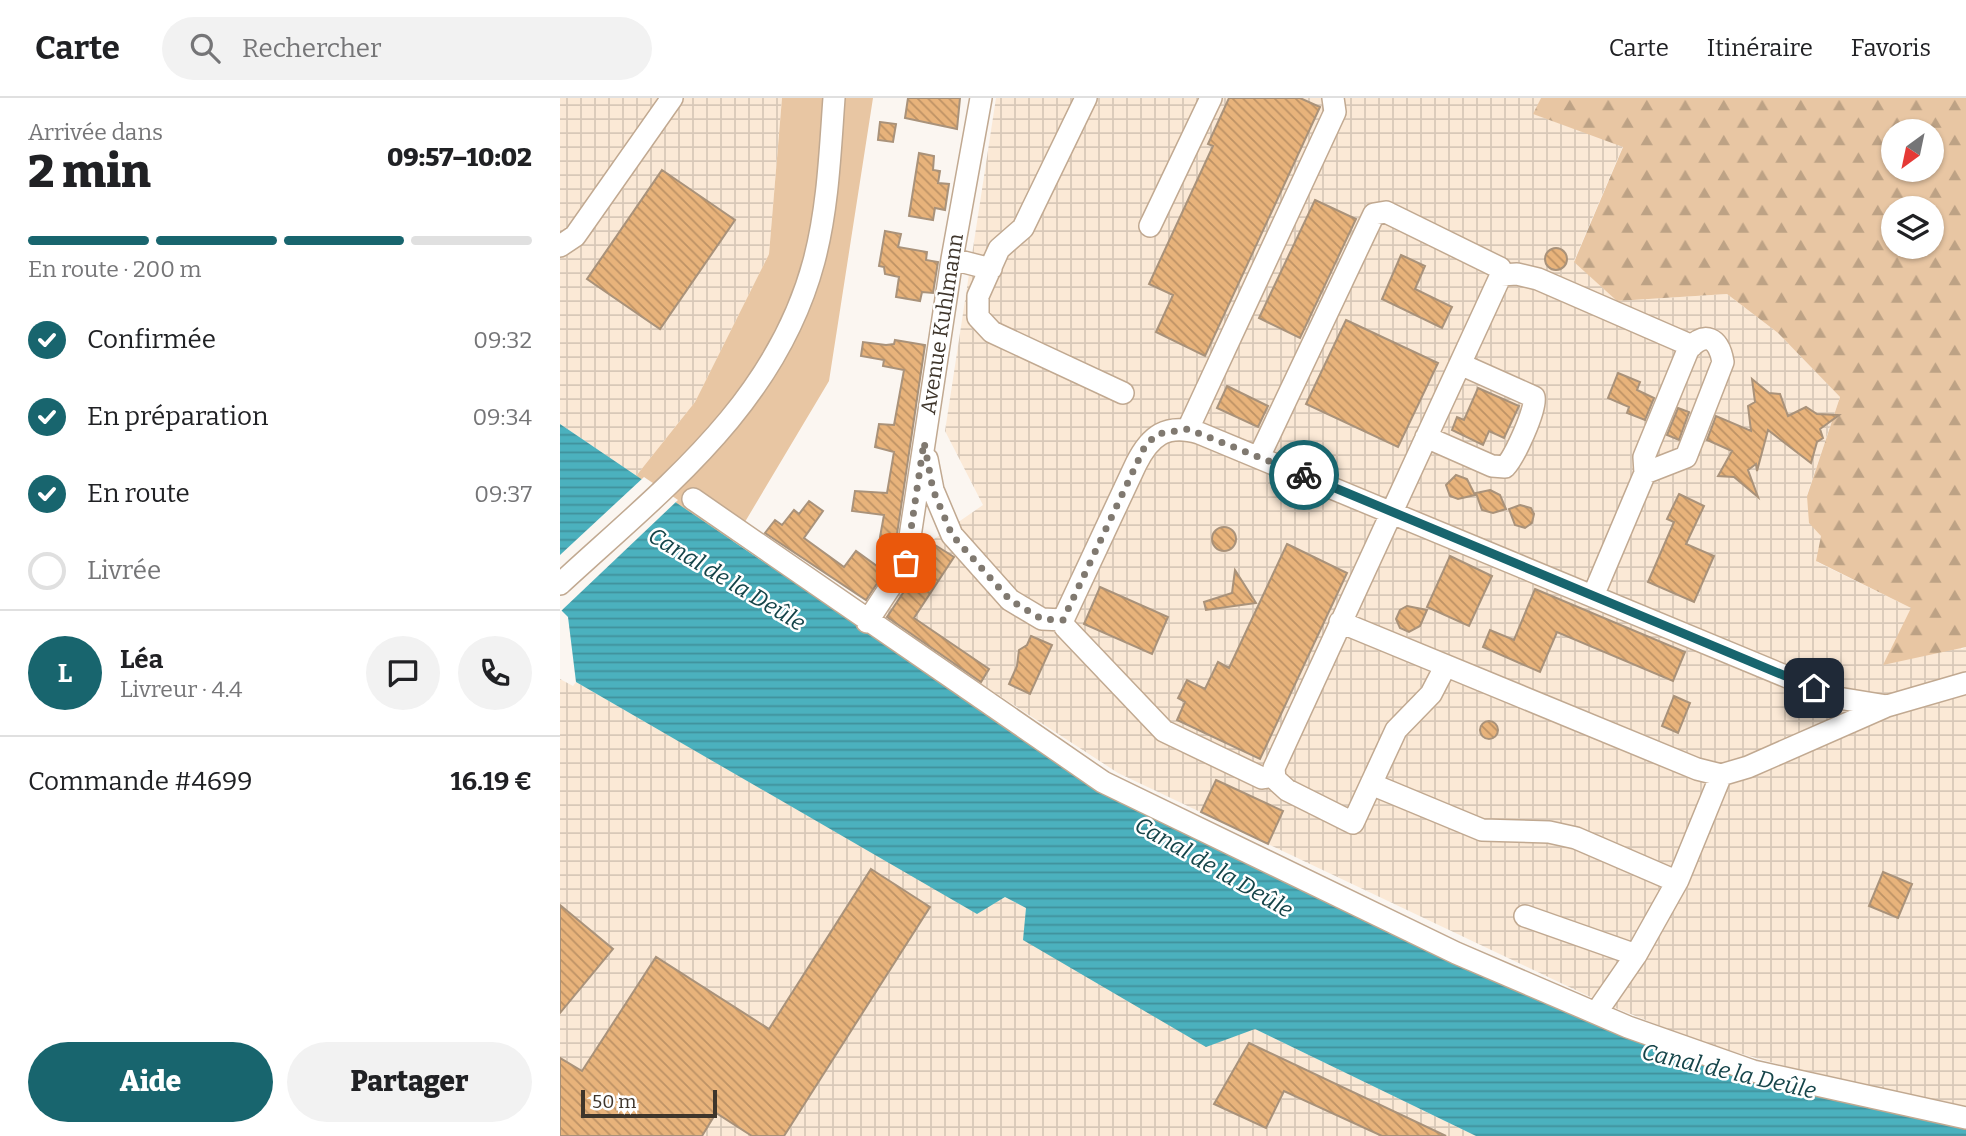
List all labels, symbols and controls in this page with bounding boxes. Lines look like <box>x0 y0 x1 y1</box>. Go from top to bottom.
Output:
search box <box>162 17 652 80</box>
text: Carte <box>35 28 120 68</box>
icon: search <box>186 29 224 67</box>
text: Rechercher <box>242 33 382 64</box>
text: Carte <box>1609 34 1669 62</box>
text: Itinéraire <box>1707 34 1813 62</box>
text: Favoris <box>1851 34 1931 62</box>
text: Arrivée dans <box>28 118 163 146</box>
north arrow <box>1881 119 1944 182</box>
map controls <box>1881 119 1944 259</box>
text: 09:57–10:02 <box>387 142 532 173</box>
text: 2 min <box>28 144 151 199</box>
button: layers <box>1881 196 1944 259</box>
street label: Avenue Kuhlmann <box>915 232 969 416</box>
text: En route · 200 m <box>28 255 202 283</box>
icon: check <box>28 321 66 359</box>
text: Confirmée <box>87 324 216 355</box>
text: 09:32 <box>473 326 532 354</box>
icon: check <box>28 398 66 436</box>
text: En préparation <box>87 401 268 432</box>
text: 09:34 <box>472 403 532 431</box>
courier <box>1269 440 1339 510</box>
icon: bike <box>1285 456 1323 494</box>
icon: check <box>28 475 66 513</box>
text: En route <box>87 478 190 509</box>
text: 09:37 <box>474 480 532 508</box>
water label: Canal de la Deûle <box>643 521 811 637</box>
pin <box>876 533 936 593</box>
icon: bag <box>887 544 925 582</box>
text: Livrée <box>87 555 161 586</box>
button: chat <box>366 636 440 710</box>
button: phone <box>458 636 532 710</box>
text: Léa <box>120 644 163 675</box>
text: L <box>58 658 72 689</box>
pin <box>1784 658 1844 718</box>
icon: home <box>1795 669 1833 707</box>
text: Livreur · 4.4 <box>120 675 242 703</box>
text: Commande #4699 <box>28 766 252 797</box>
text: 16.19 € <box>451 766 532 797</box>
water label: Canal de la Deûle <box>1130 810 1298 924</box>
water label: Canal de la Deûle <box>1639 1037 1819 1105</box>
button: Aide <box>28 1042 273 1122</box>
button: Partager <box>287 1042 532 1122</box>
scale bar <box>581 1087 718 1119</box>
text: 50 m <box>592 1090 636 1113</box>

